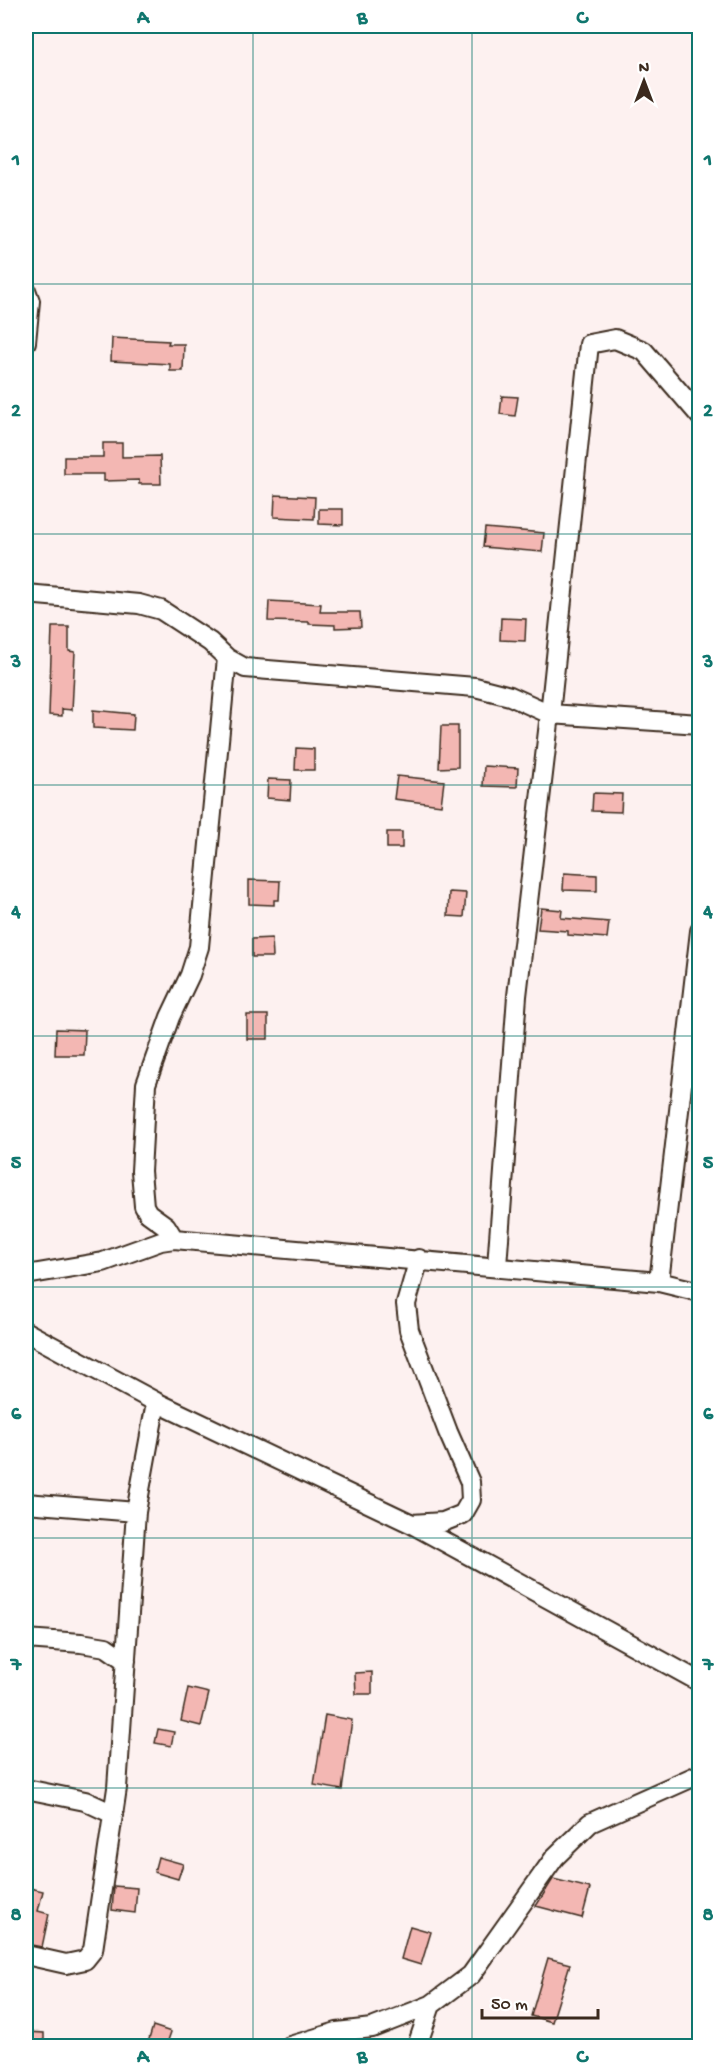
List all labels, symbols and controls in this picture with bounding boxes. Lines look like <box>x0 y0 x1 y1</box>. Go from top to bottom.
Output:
text: A <box>136 8 151 31</box>
text: B <box>356 8 368 31</box>
text: C <box>576 8 590 31</box>
north arrow <box>614 51 674 111</box>
text: N <box>639 60 650 79</box>
text: 1 <box>11 150 20 173</box>
text: 1 <box>703 150 712 173</box>
text: 2 <box>11 401 21 424</box>
text: 2 <box>703 401 713 424</box>
text: 3 <box>10 652 21 675</box>
text: 3 <box>702 652 713 675</box>
text: 4 <box>10 902 21 925</box>
text: 4 <box>702 902 713 925</box>
text: 5 <box>11 1153 22 1176</box>
text: 5 <box>703 1153 714 1176</box>
text: 6 <box>11 1404 22 1427</box>
text: 6 <box>703 1404 714 1427</box>
text: 7 <box>10 1655 23 1678</box>
text: 7 <box>702 1655 715 1678</box>
text: 8 <box>11 1905 22 1928</box>
text: 8 <box>703 1905 714 1928</box>
scale bar <box>482 1982 598 2020</box>
text: 50 m <box>491 1995 528 2016</box>
text: A <box>136 2047 151 2070</box>
text: B <box>356 2047 368 2070</box>
text: C <box>576 2047 590 2070</box>

